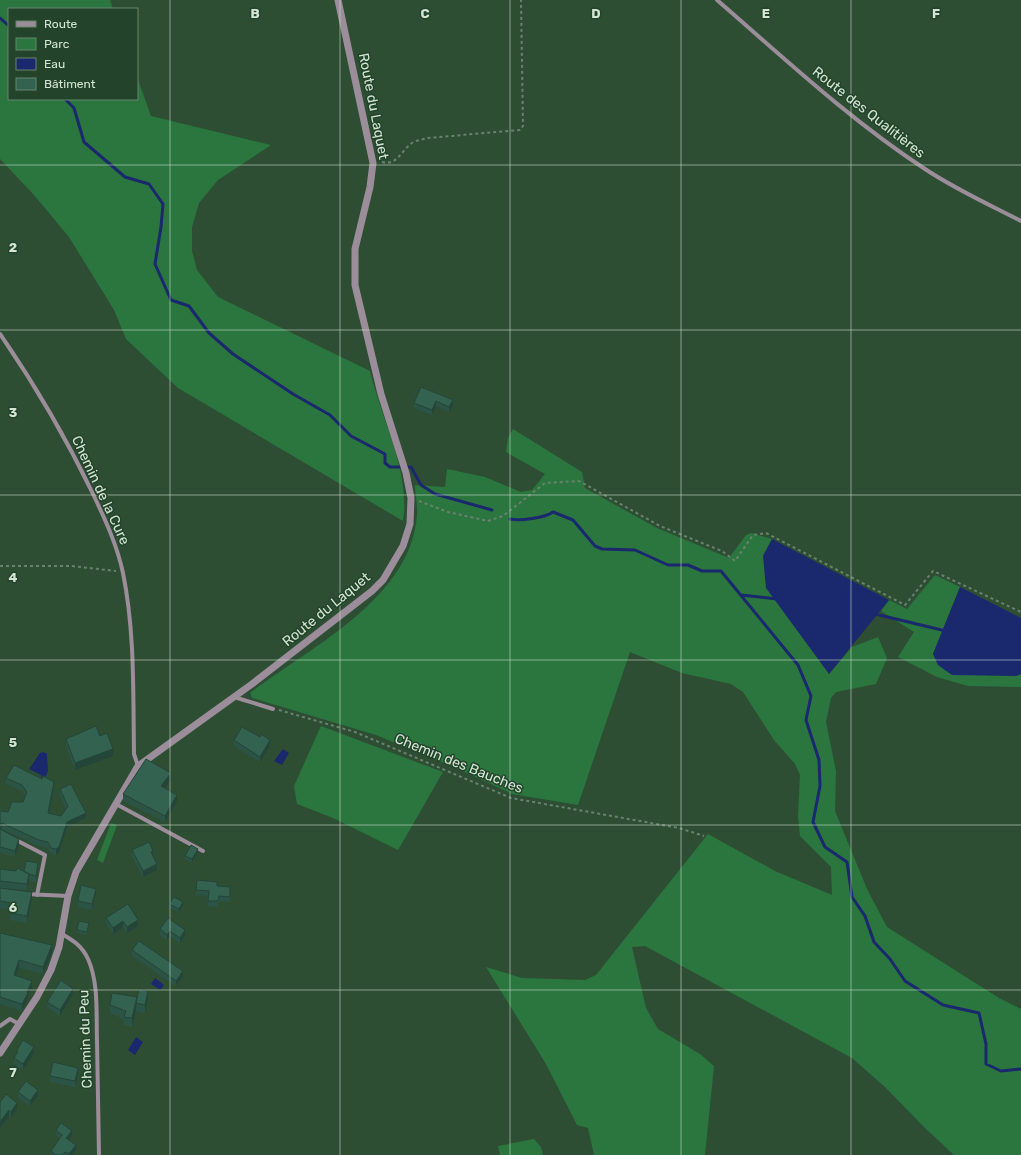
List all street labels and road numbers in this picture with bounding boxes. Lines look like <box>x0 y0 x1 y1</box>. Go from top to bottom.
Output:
street label: Route du Laquet <box>355 51 392 161</box>
street label: Route des Qualitières <box>809 63 928 162</box>
street label: Chemin de la Cure <box>68 433 133 548</box>
street label: Route du Laquet <box>279 568 374 650</box>
street label: Chemin des Bauches <box>392 730 525 797</box>
street label: Chemin du Peu <box>75 989 96 1089</box>

